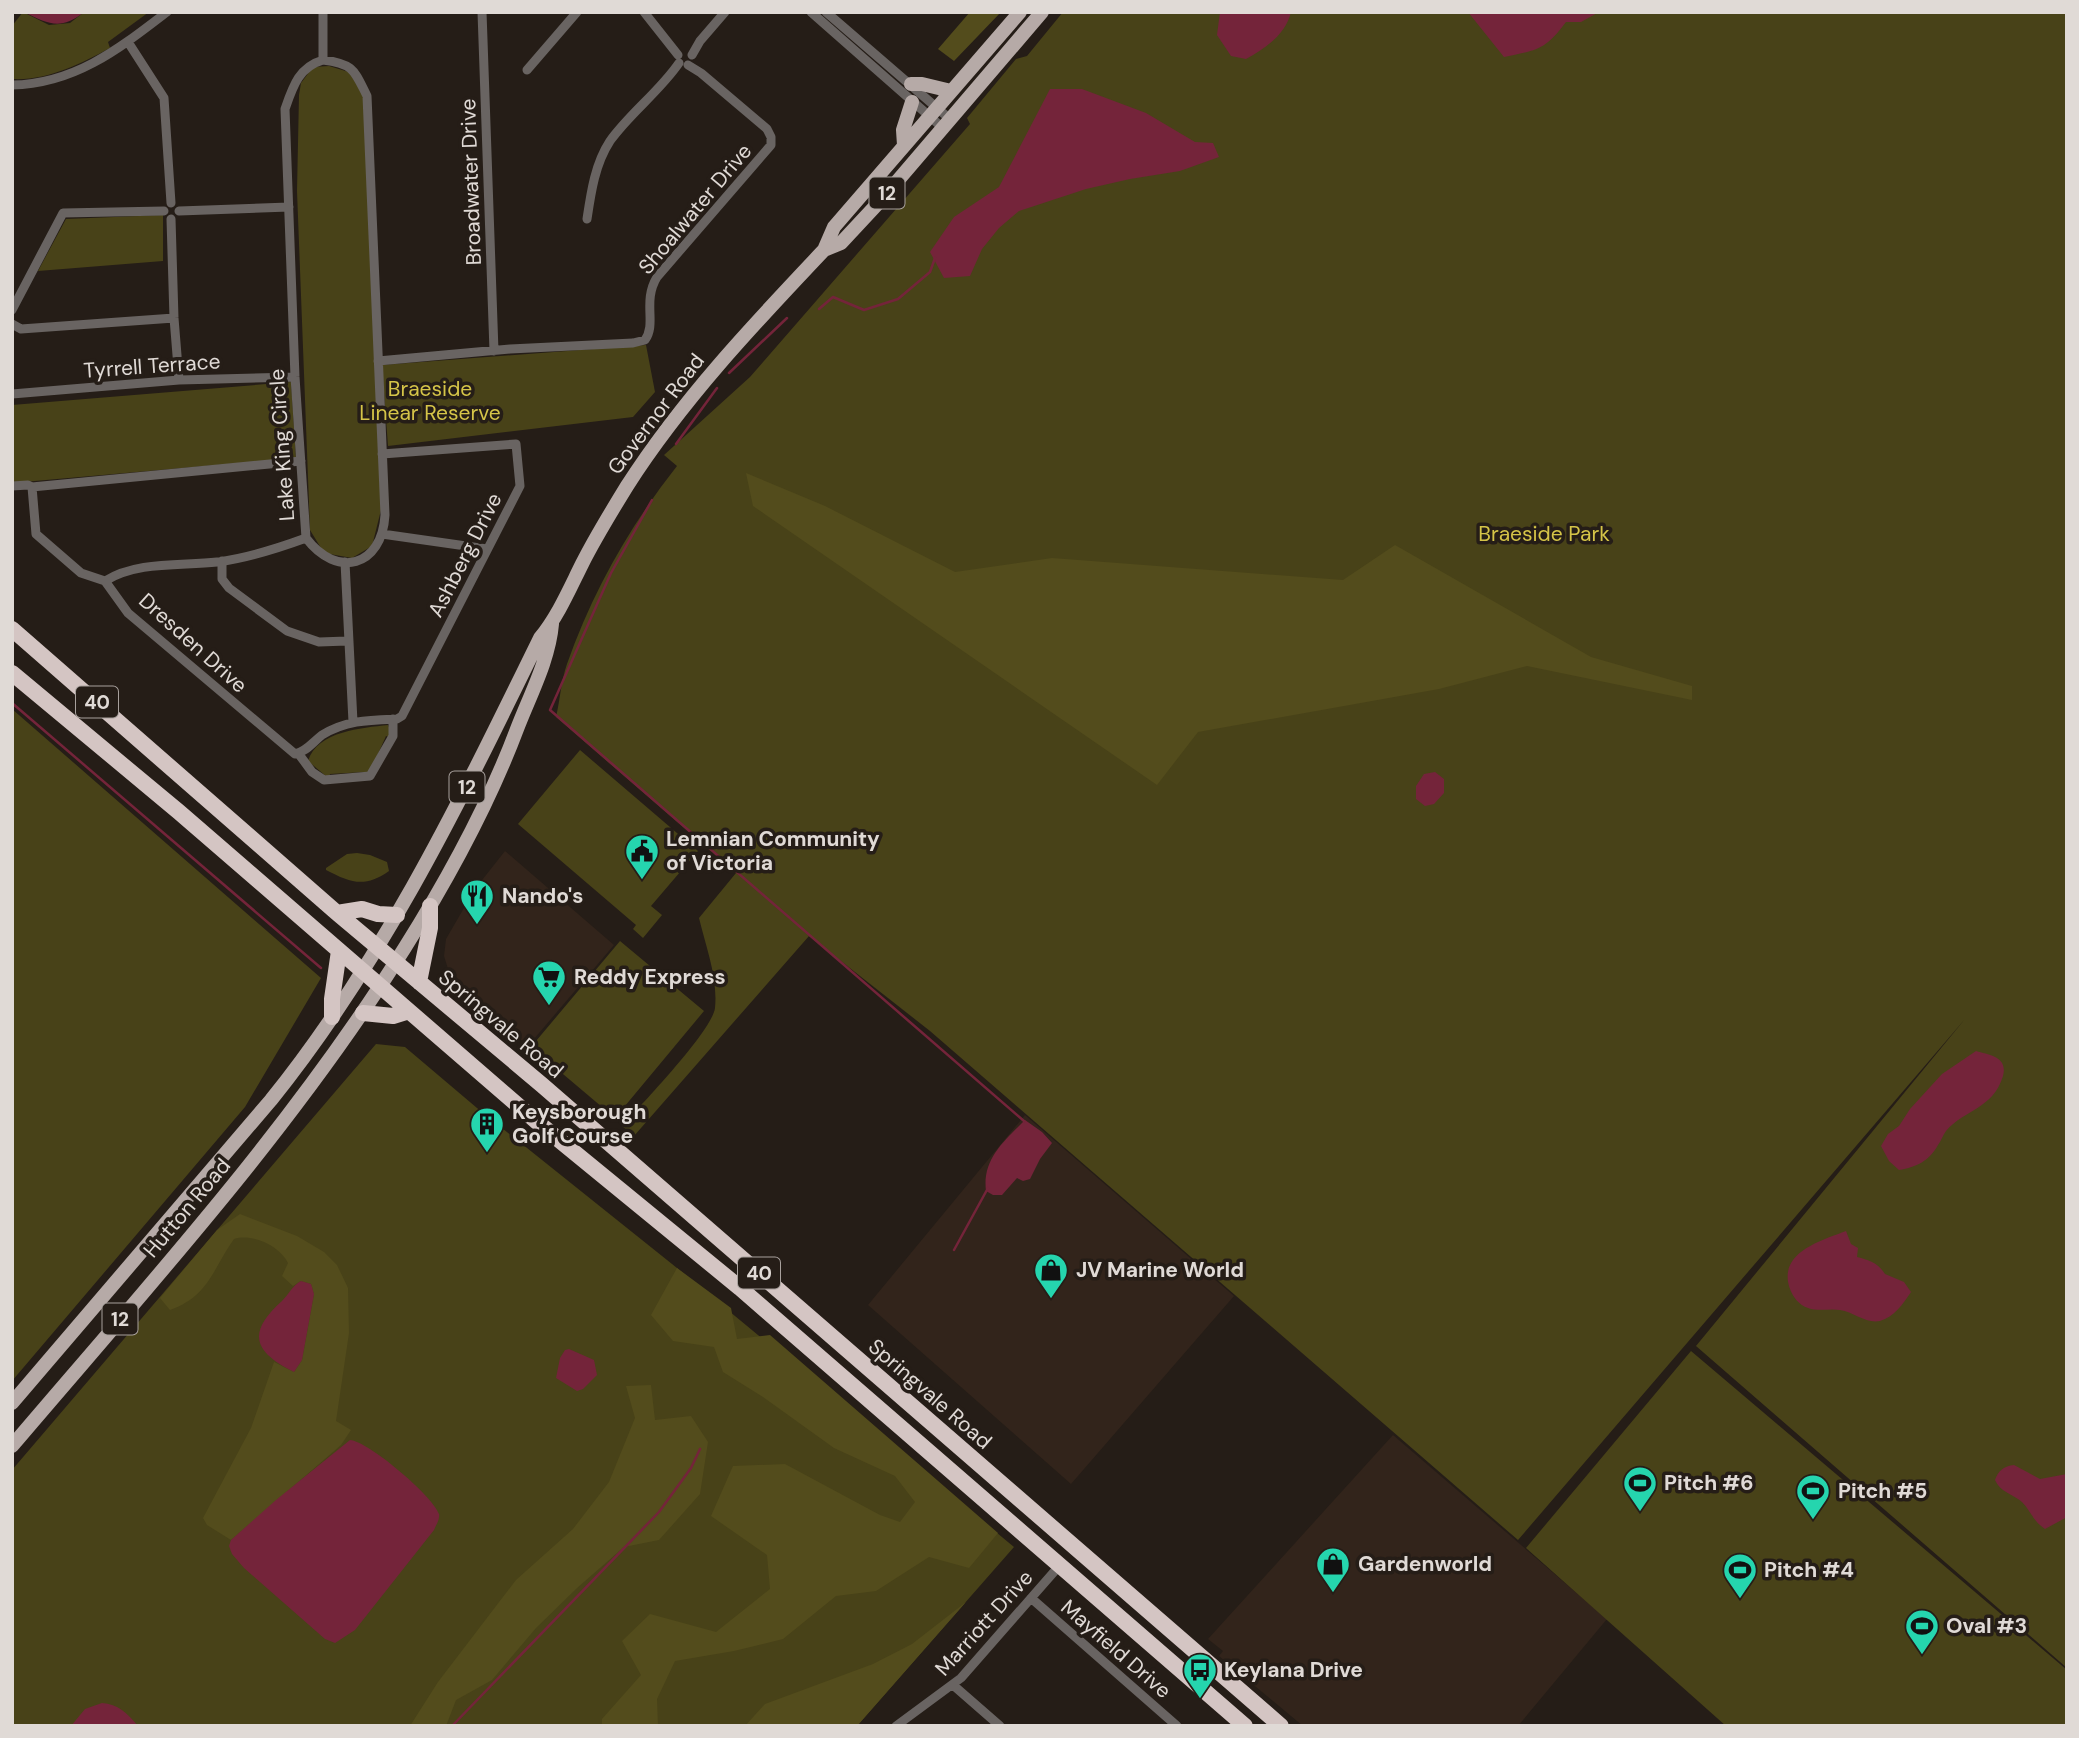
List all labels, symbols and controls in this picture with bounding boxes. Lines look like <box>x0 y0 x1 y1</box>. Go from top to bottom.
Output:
street label: Broadwater Drive <box>454 98 488 266</box>
street label: Shoalwater Drive <box>632 138 758 280</box>
road number: 12 <box>870 178 904 209</box>
street label: Tyrrell Terrace <box>83 347 221 385</box>
street label: Governor Road <box>601 348 711 480</box>
street label: Lake King Circle <box>263 368 301 522</box>
park label: Braeside Linear Reserve <box>359 375 501 427</box>
street label: Ashberg Drive <box>422 488 508 622</box>
park label: Braeside Park <box>1478 520 1610 548</box>
street label: Dresden Drive <box>133 587 253 699</box>
road number: 40 <box>76 687 118 718</box>
road number: 12 <box>449 772 484 802</box>
place label: Lemnian Community of Victoria <box>666 825 880 877</box>
public building icon: Lemnian Community of Victoria <box>623 832 661 881</box>
restaurant icon: Nando's <box>458 877 496 926</box>
place label: Nando's <box>502 882 583 910</box>
supermarket icon: Reddy Express <box>530 958 568 1007</box>
street label: Springvale Road <box>433 963 569 1085</box>
place label: Reddy Express <box>574 963 726 991</box>
place label: Keysborough Golf Course <box>512 1098 647 1150</box>
building icon: Keysborough Golf Course <box>468 1105 506 1154</box>
street label: Hutton Road <box>137 1152 237 1264</box>
shop icon: JV Marine World <box>1032 1251 1070 1300</box>
place label: JV Marine World <box>1076 1256 1244 1284</box>
road number: 40 <box>738 1258 780 1288</box>
road number: 12 <box>102 1303 138 1334</box>
street label: Springvale Road <box>862 1333 998 1455</box>
sports icon: Pitch #6 <box>1621 1464 1659 1513</box>
place label: Pitch #6 <box>1664 1469 1753 1497</box>
sports icon: Pitch #5 <box>1794 1472 1832 1521</box>
place label: Pitch #5 <box>1838 1477 1927 1505</box>
shop icon: Gardenworld <box>1314 1545 1352 1594</box>
place label: Gardenworld <box>1358 1550 1492 1578</box>
sports icon: Pitch #4 <box>1721 1551 1759 1600</box>
place label: Pitch #4 <box>1764 1556 1854 1584</box>
street label: Marriott Drive <box>929 1564 1039 1682</box>
street label: Mayfield Drive <box>1055 1593 1177 1705</box>
sports icon: Oval #3 <box>1903 1607 1941 1656</box>
place label: Oval #3 <box>1946 1612 2027 1640</box>
bus stop icon: Keylana Drive <box>1181 1651 1219 1700</box>
place label: Keylana Drive <box>1224 1656 1363 1684</box>

